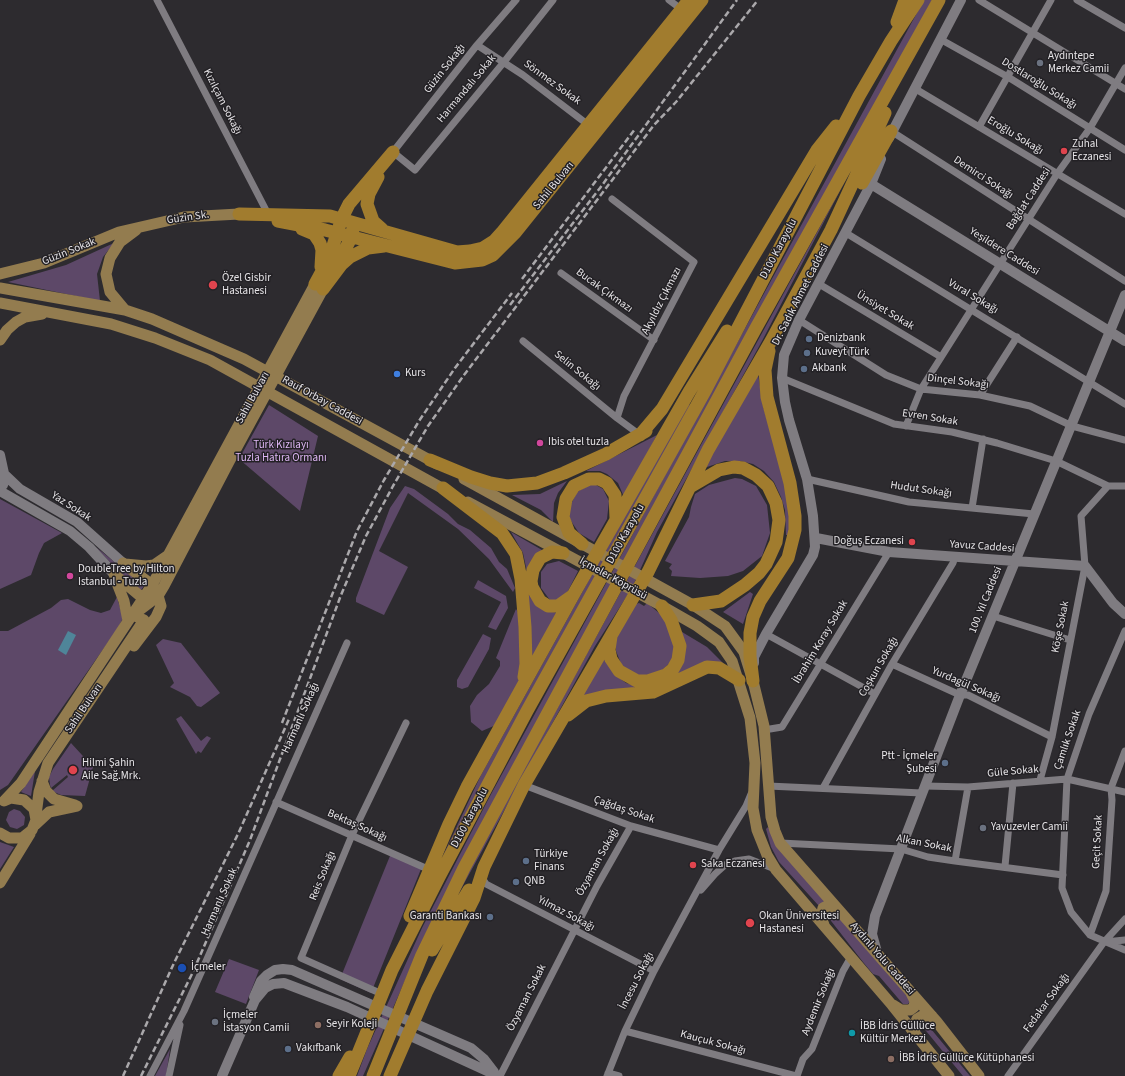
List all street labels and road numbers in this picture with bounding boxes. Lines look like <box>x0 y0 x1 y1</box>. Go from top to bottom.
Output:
street label: Güzin Sokağı <box>422 42 468 96</box>
street label: Harmandalı Sokak <box>435 52 499 126</box>
street label: Dostlaroğlu Sokağı <box>999 56 1079 112</box>
street label: Sönmez Sokak <box>521 58 583 108</box>
street label: Kızılçam Sokağı <box>200 67 244 137</box>
street label: Eroğlu Sokağı <box>985 114 1045 158</box>
street label: Demirci Sokağı <box>951 154 1015 202</box>
street label: Sahil Bulvarı <box>531 160 577 212</box>
street label: Bağdat Caddesi <box>1004 165 1054 233</box>
street label: Güzin Sk. <box>166 209 210 227</box>
street label: D100 Karayolu <box>758 217 800 281</box>
street label: Yeşildere Caddesi <box>967 225 1041 279</box>
street label: Güzin Sokak <box>40 235 98 269</box>
street label: Dr. Sadık Ahmet Caddesi <box>770 242 832 348</box>
street label: Akyıldız Çıkmazı <box>639 265 685 337</box>
street label: Bucak Çıkmazı <box>573 266 635 316</box>
street label: Vural Sokağı <box>945 277 1001 317</box>
street label: Ünsiyet Sokak <box>854 289 916 333</box>
street label: Selin Sokağı <box>551 348 603 394</box>
street label: Sahil Bulvarı <box>233 370 273 426</box>
street label: Dinçel Sokağı <box>927 372 989 392</box>
street label: Rauf Orbay Caddesi <box>279 373 365 429</box>
street label: Evren Sokak <box>901 407 959 429</box>
street label: Hudut Sokağı <box>889 479 953 501</box>
street label: Yaz Sokak <box>49 489 93 525</box>
street label: D100 Karayolu <box>604 502 648 566</box>
street label: Yavuz Caddesi <box>949 538 1015 556</box>
street label: İçmeler Köprüsü <box>577 555 649 603</box>
street label: 100. Yıl Caddesi <box>967 565 1005 635</box>
street label: İbrahim Koray Sokak <box>791 598 851 686</box>
street label: Köşe Sokak <box>1049 600 1073 654</box>
street label: Coşkun Sokağı <box>856 635 902 699</box>
street label: Yurdagül Sokağı <box>929 665 1003 705</box>
street label: Harmanlı Sokağı <box>280 681 322 755</box>
street label: Sahil Bulvarı <box>62 682 106 736</box>
street label: Çamlık Sokak <box>1052 708 1084 772</box>
street label: Güle Sokak <box>987 763 1039 781</box>
street label: D100 Karayolu <box>449 786 491 850</box>
street label: Çağdaş Sokak <box>592 793 656 827</box>
street label: Bektaş Sokağı <box>325 807 389 845</box>
street label: Geçit Sokak <box>1090 815 1106 869</box>
street label: Özyaman Sokağı <box>574 825 622 899</box>
street label: Alkan Sokak <box>895 832 953 856</box>
street label: Reis Sokağı <box>307 849 339 903</box>
street label: Harmanlı Sokak <box>199 866 241 938</box>
street label: Yılmaz Sokağı <box>535 893 597 935</box>
street label: Aydınlı Yolu Caddesi <box>847 920 917 998</box>
street label: İncesu Sokağı <box>617 950 657 1012</box>
street label: Özyaman Sokak <box>504 962 550 1034</box>
street label: Aydemir Sokağı <box>800 966 838 1038</box>
street label: Fedakar Sokağı <box>1021 971 1073 1035</box>
street label: Kauçuk Sokağı <box>679 1028 747 1058</box>

